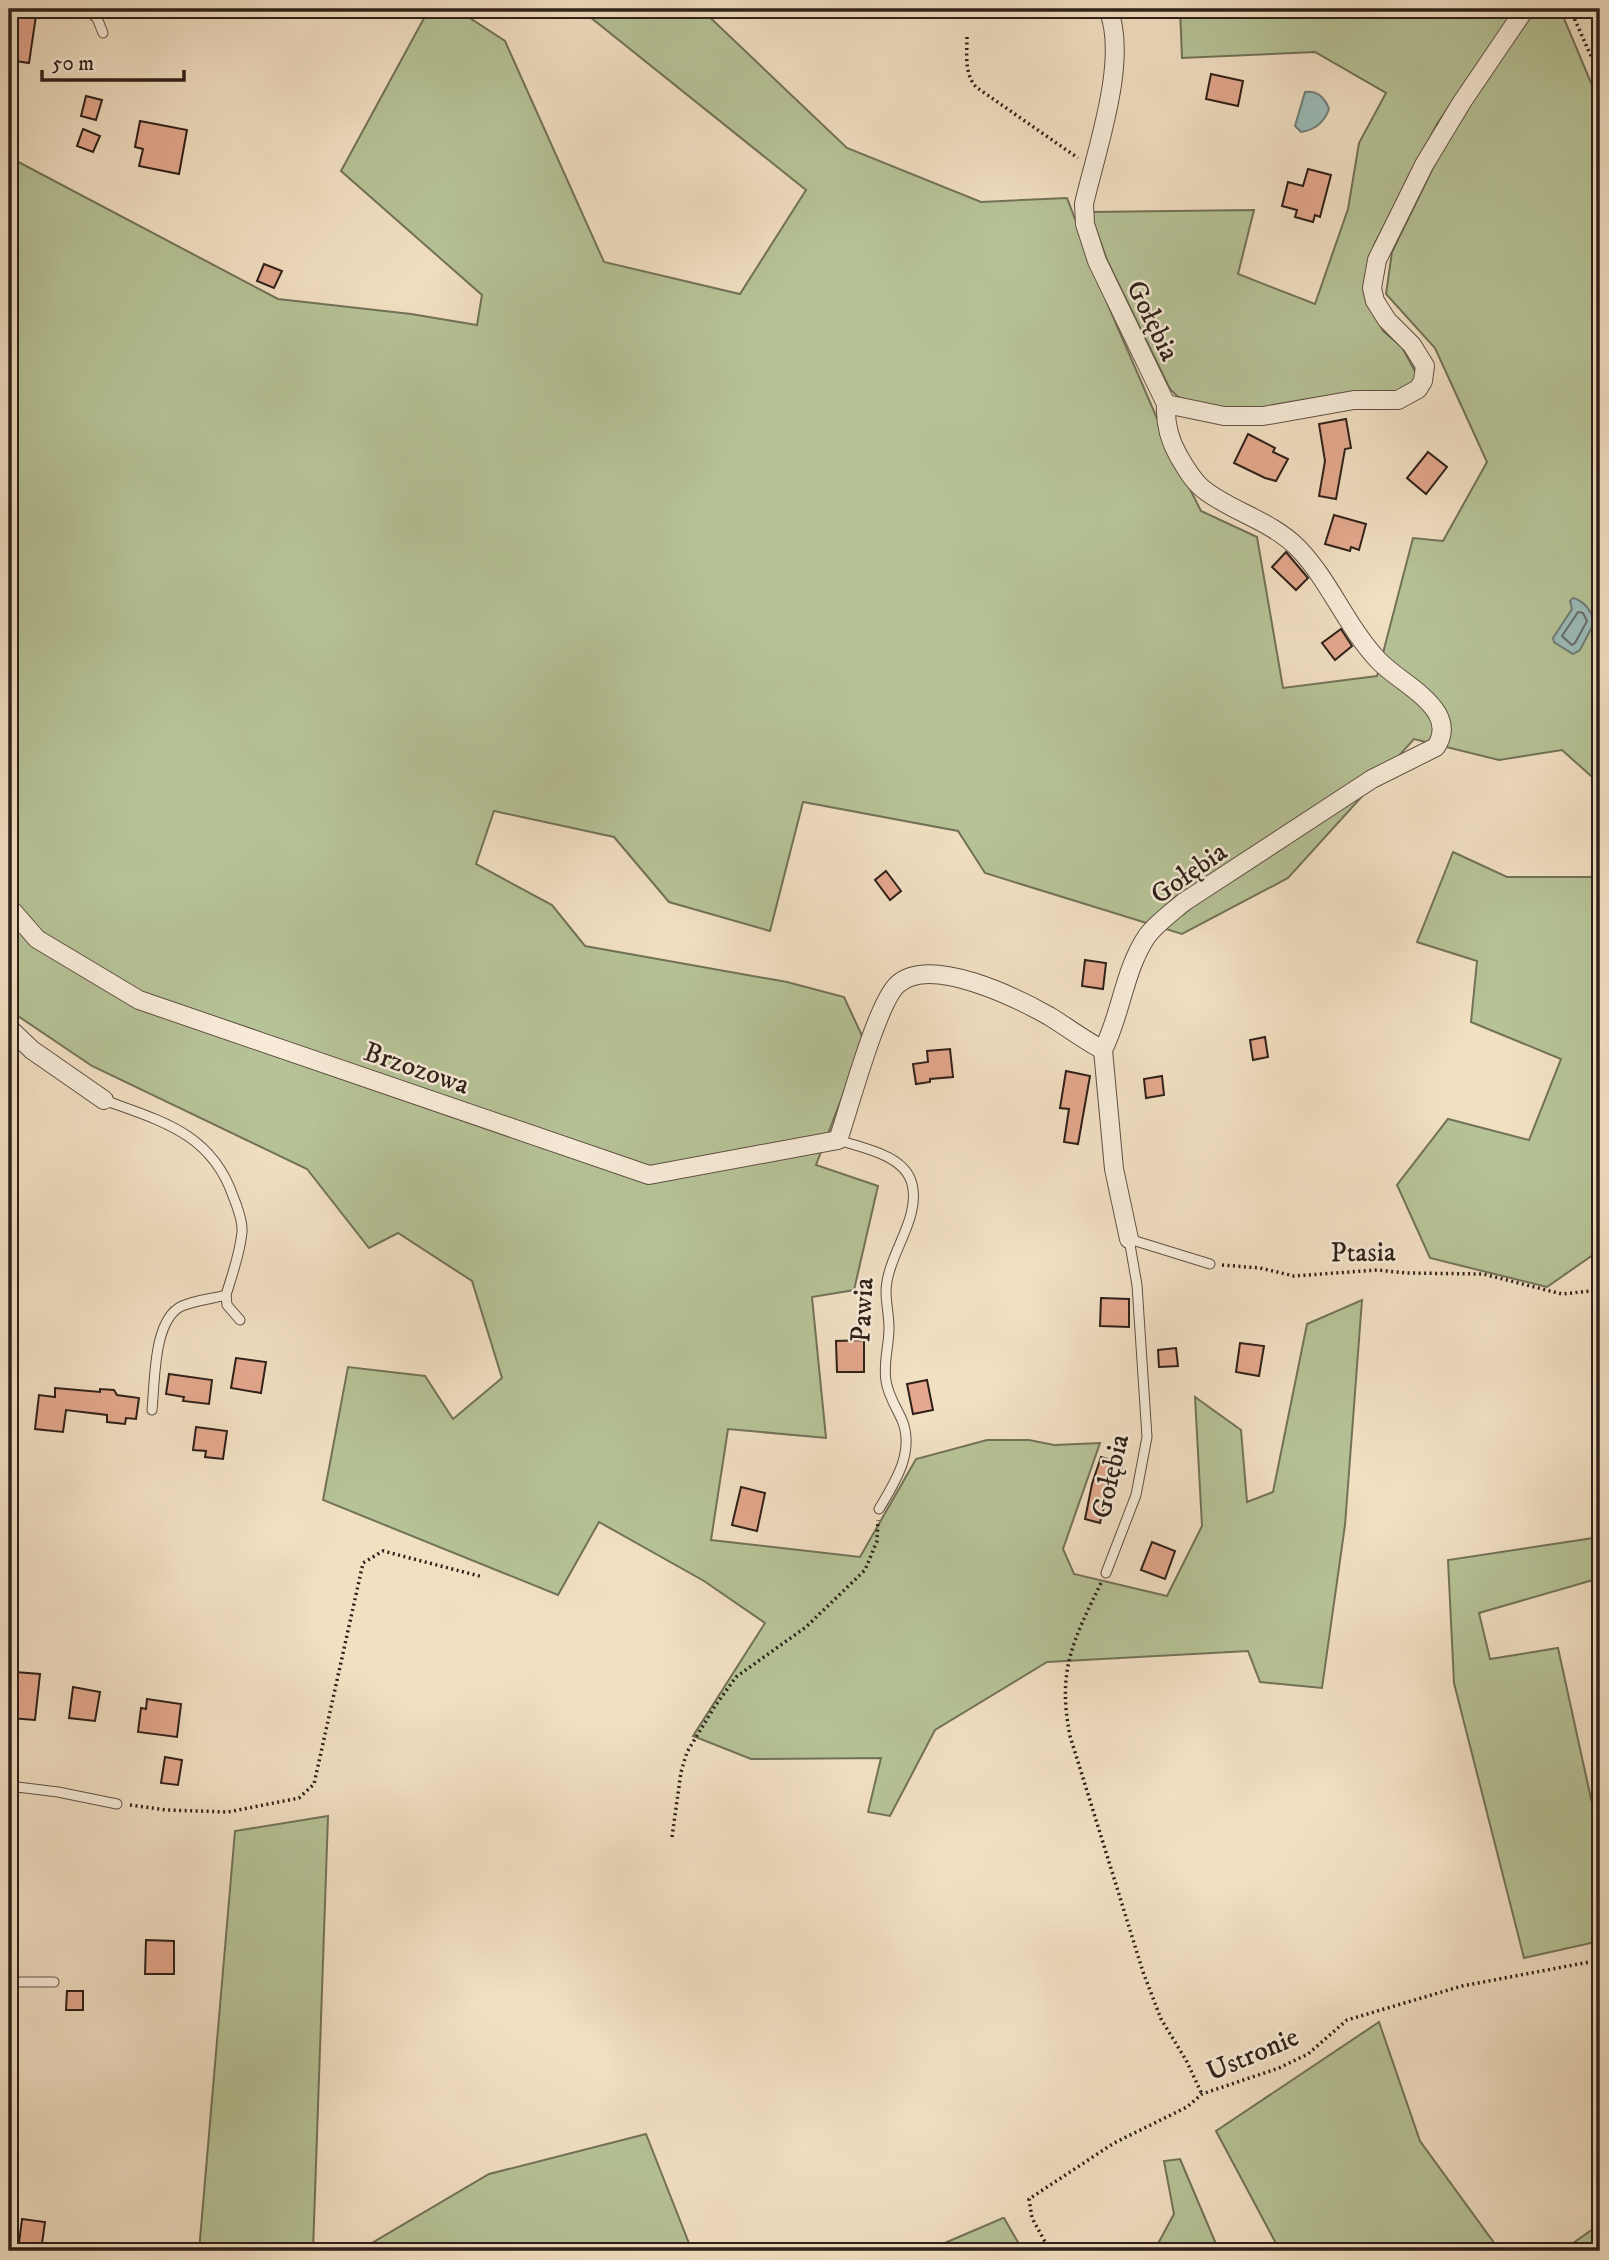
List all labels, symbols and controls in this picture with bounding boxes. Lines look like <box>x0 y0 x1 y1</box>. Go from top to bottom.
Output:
scale bar <box>42 38 184 82</box>
text: 50 m <box>52 51 94 77</box>
street label: Gołębia <box>1118 275 1187 367</box>
street label: Gołębia <box>1144 834 1234 912</box>
street label: Brzozowa <box>359 1034 474 1103</box>
street label: Ptasia <box>1330 1234 1396 1271</box>
street label: Pawia <box>843 1277 882 1343</box>
street label: Gołębia <box>1084 1431 1137 1522</box>
street label: Ustronie <box>1201 2019 1304 2089</box>

